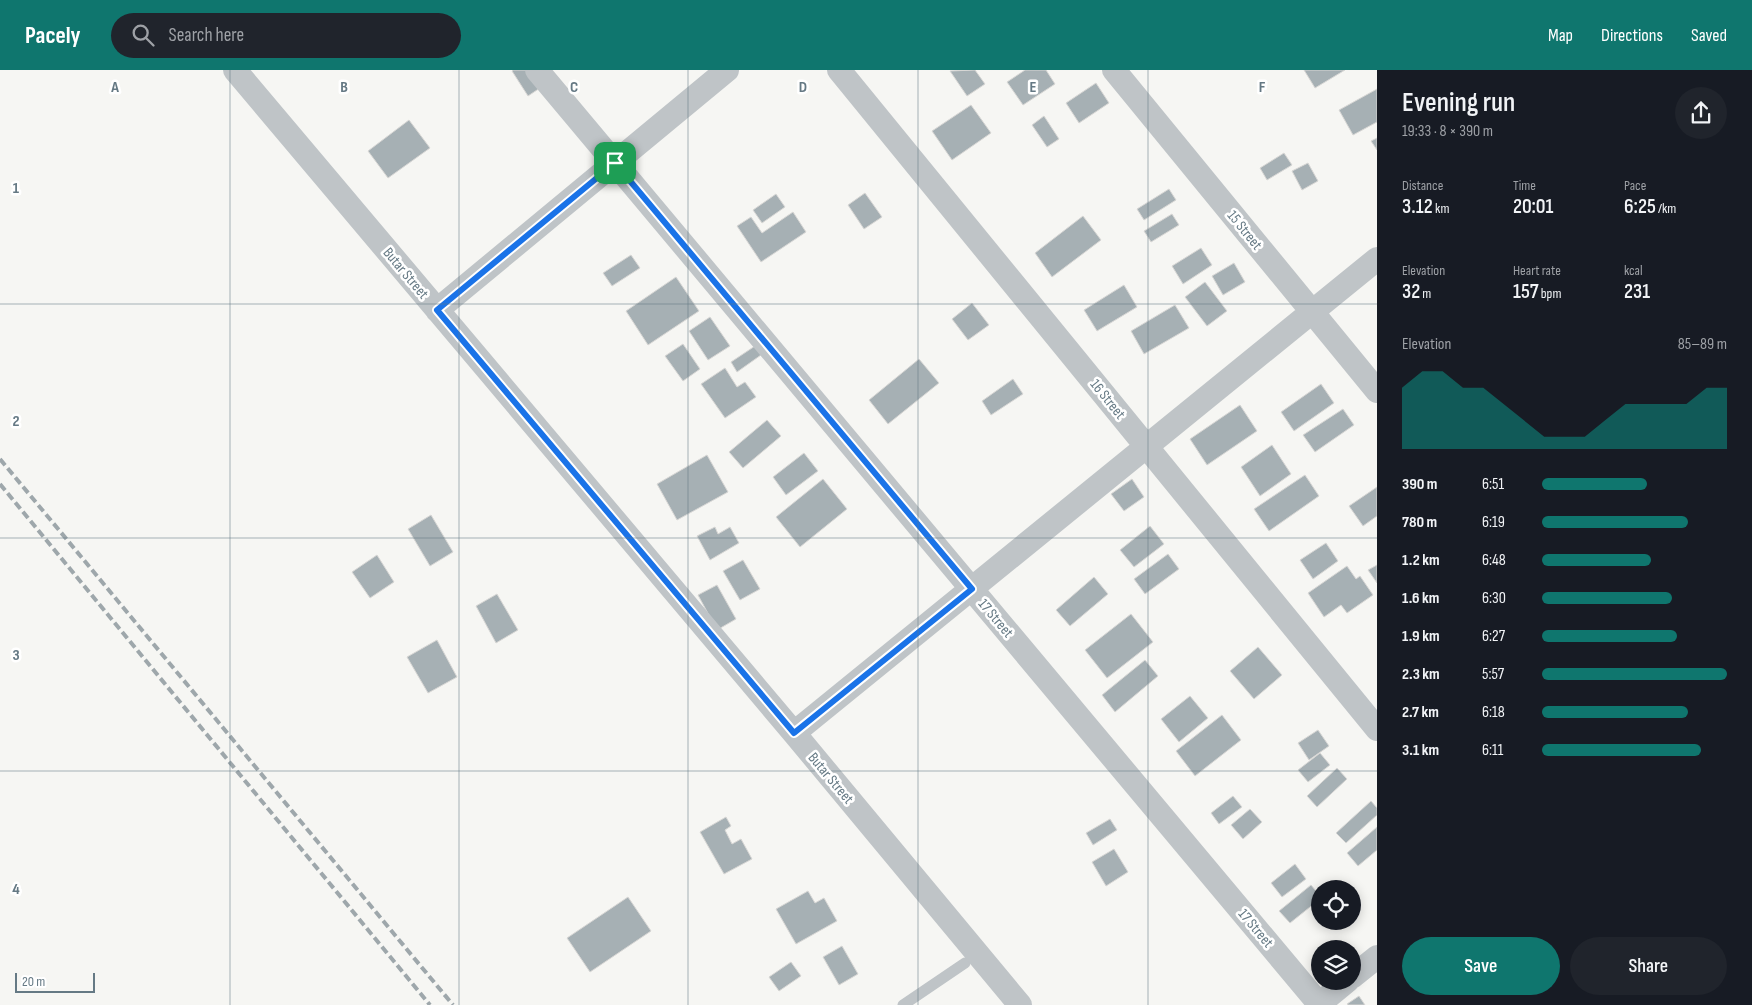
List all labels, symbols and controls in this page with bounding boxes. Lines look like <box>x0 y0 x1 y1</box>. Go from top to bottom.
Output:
search box <box>111 13 461 58</box>
text: Pacely <box>25 21 81 50</box>
icon: search <box>129 21 157 49</box>
text: Search here <box>169 24 244 47</box>
text: Map <box>1548 25 1573 46</box>
text: Directions <box>1601 25 1663 46</box>
text: Saved <box>1691 25 1727 46</box>
text: A <box>110 78 119 97</box>
text: B <box>340 78 348 97</box>
text: C <box>570 78 578 97</box>
text: D <box>799 78 807 97</box>
text: E <box>1030 78 1037 97</box>
text: F <box>1259 78 1266 97</box>
text: Evening run <box>1402 86 1515 119</box>
button: share <box>1675 87 1727 139</box>
text: 19:33 · 8 × 390 m <box>1402 122 1493 141</box>
pin <box>594 142 636 184</box>
icon: arrive <box>601 149 629 177</box>
text: Distance <box>1402 177 1443 194</box>
text: Time <box>1513 177 1536 194</box>
text: Pace <box>1624 177 1646 194</box>
text: 1 <box>13 179 20 198</box>
text: 3.12 <box>1402 194 1433 219</box>
text: 20:01 <box>1513 194 1553 219</box>
text: 6:25 <box>1624 194 1656 219</box>
text: km <box>1433 200 1449 217</box>
text: /km <box>1656 200 1676 217</box>
street label: 15 Street <box>1223 207 1267 254</box>
street label: Butar Street <box>379 244 433 303</box>
text: Elevation <box>1402 262 1445 279</box>
text: Heart rate <box>1513 262 1561 279</box>
text: kcal <box>1624 262 1643 279</box>
text: 32 <box>1402 279 1420 304</box>
text: 157 <box>1513 279 1539 304</box>
text: 231 <box>1624 279 1650 304</box>
text: m <box>1420 285 1431 302</box>
text: bpm <box>1539 285 1561 302</box>
text: Elevation <box>1402 335 1451 354</box>
text: 85–89 m <box>1678 335 1727 354</box>
street label: 16 Street <box>1086 376 1130 423</box>
text: 2 <box>12 412 20 431</box>
text: 390 m <box>1402 475 1437 494</box>
text: 6:51 <box>1482 475 1504 494</box>
text: 780 m <box>1402 513 1437 532</box>
text: 6:19 <box>1482 513 1505 532</box>
text: 1.2 km <box>1402 551 1440 570</box>
text: 6:48 <box>1482 551 1506 570</box>
text: 1.6 km <box>1402 589 1439 608</box>
text: 6:30 <box>1482 589 1506 608</box>
street label: 17 Street <box>974 595 1018 642</box>
text: 1.9 km <box>1402 627 1440 646</box>
text: 6:27 <box>1482 627 1505 646</box>
text: 3 <box>12 646 20 665</box>
text: 2.3 km <box>1402 665 1440 684</box>
text: 5:57 <box>1482 665 1504 684</box>
text: 2.7 km <box>1402 703 1439 722</box>
text: 6:18 <box>1482 703 1505 722</box>
text: 3.1 km <box>1402 741 1439 760</box>
text: 6:11 <box>1482 741 1503 760</box>
street label: Butar Street <box>804 749 858 808</box>
text: 4 <box>12 880 20 899</box>
map controls <box>1311 880 1361 990</box>
button: locate <box>1311 880 1361 930</box>
street label: 17 Street <box>1234 905 1278 952</box>
button: Save <box>1402 937 1560 995</box>
button: Share <box>1570 937 1727 995</box>
button: layers <box>1311 940 1361 990</box>
scale bar <box>15 970 95 993</box>
text: 20 m <box>22 973 45 990</box>

